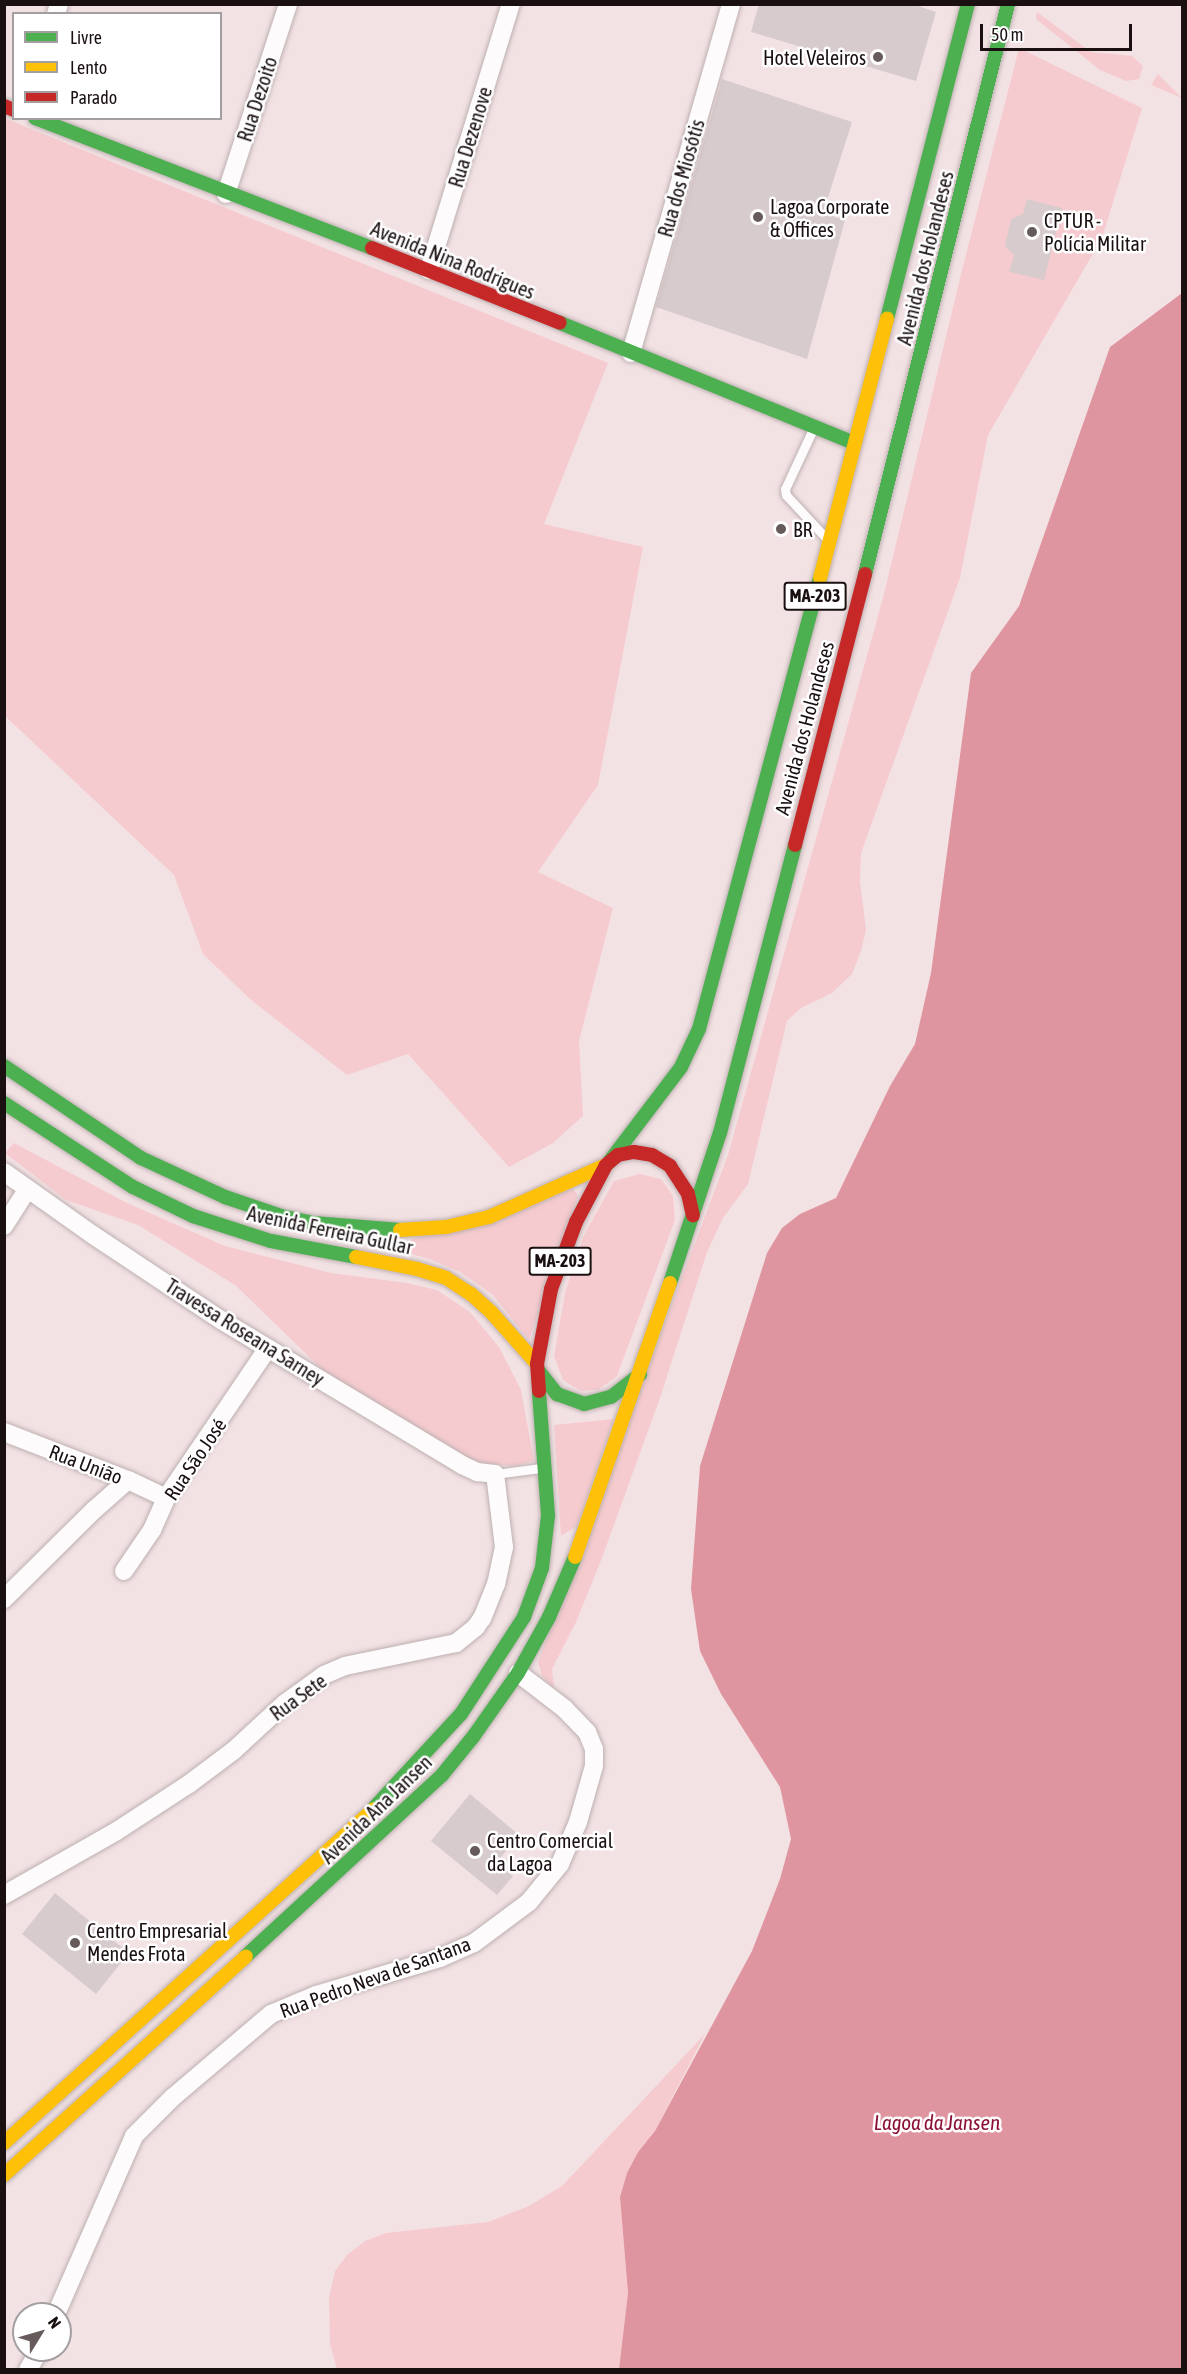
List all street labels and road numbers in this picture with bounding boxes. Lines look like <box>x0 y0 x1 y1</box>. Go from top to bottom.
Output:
street label: Rua Dezoito <box>232 53 282 145</box>
street label: Rua Dezenove <box>443 84 497 190</box>
street label: Rua dos Miosótis <box>653 116 709 240</box>
street label: Avenida dos Holandeses <box>892 168 958 348</box>
street label: Avenida Nina Rodrigues <box>368 216 538 304</box>
road number: MA-203 <box>784 581 846 611</box>
street label: Avenida dos Holandeses <box>769 639 839 817</box>
street label: Avenida Ferreira Gullar <box>245 1201 415 1259</box>
road number: MA-203 <box>528 1246 592 1276</box>
street label: Travessa Roseana Sarney <box>161 1273 329 1391</box>
street label: Rua São José <box>159 1414 231 1504</box>
street label: Rua União <box>46 1439 126 1489</box>
street label: Rua Sete <box>265 1669 331 1725</box>
street label: Avenida Ana Jansen <box>315 1750 437 1868</box>
street label: Rua Pedro Neva de Santana <box>276 1931 474 2023</box>

